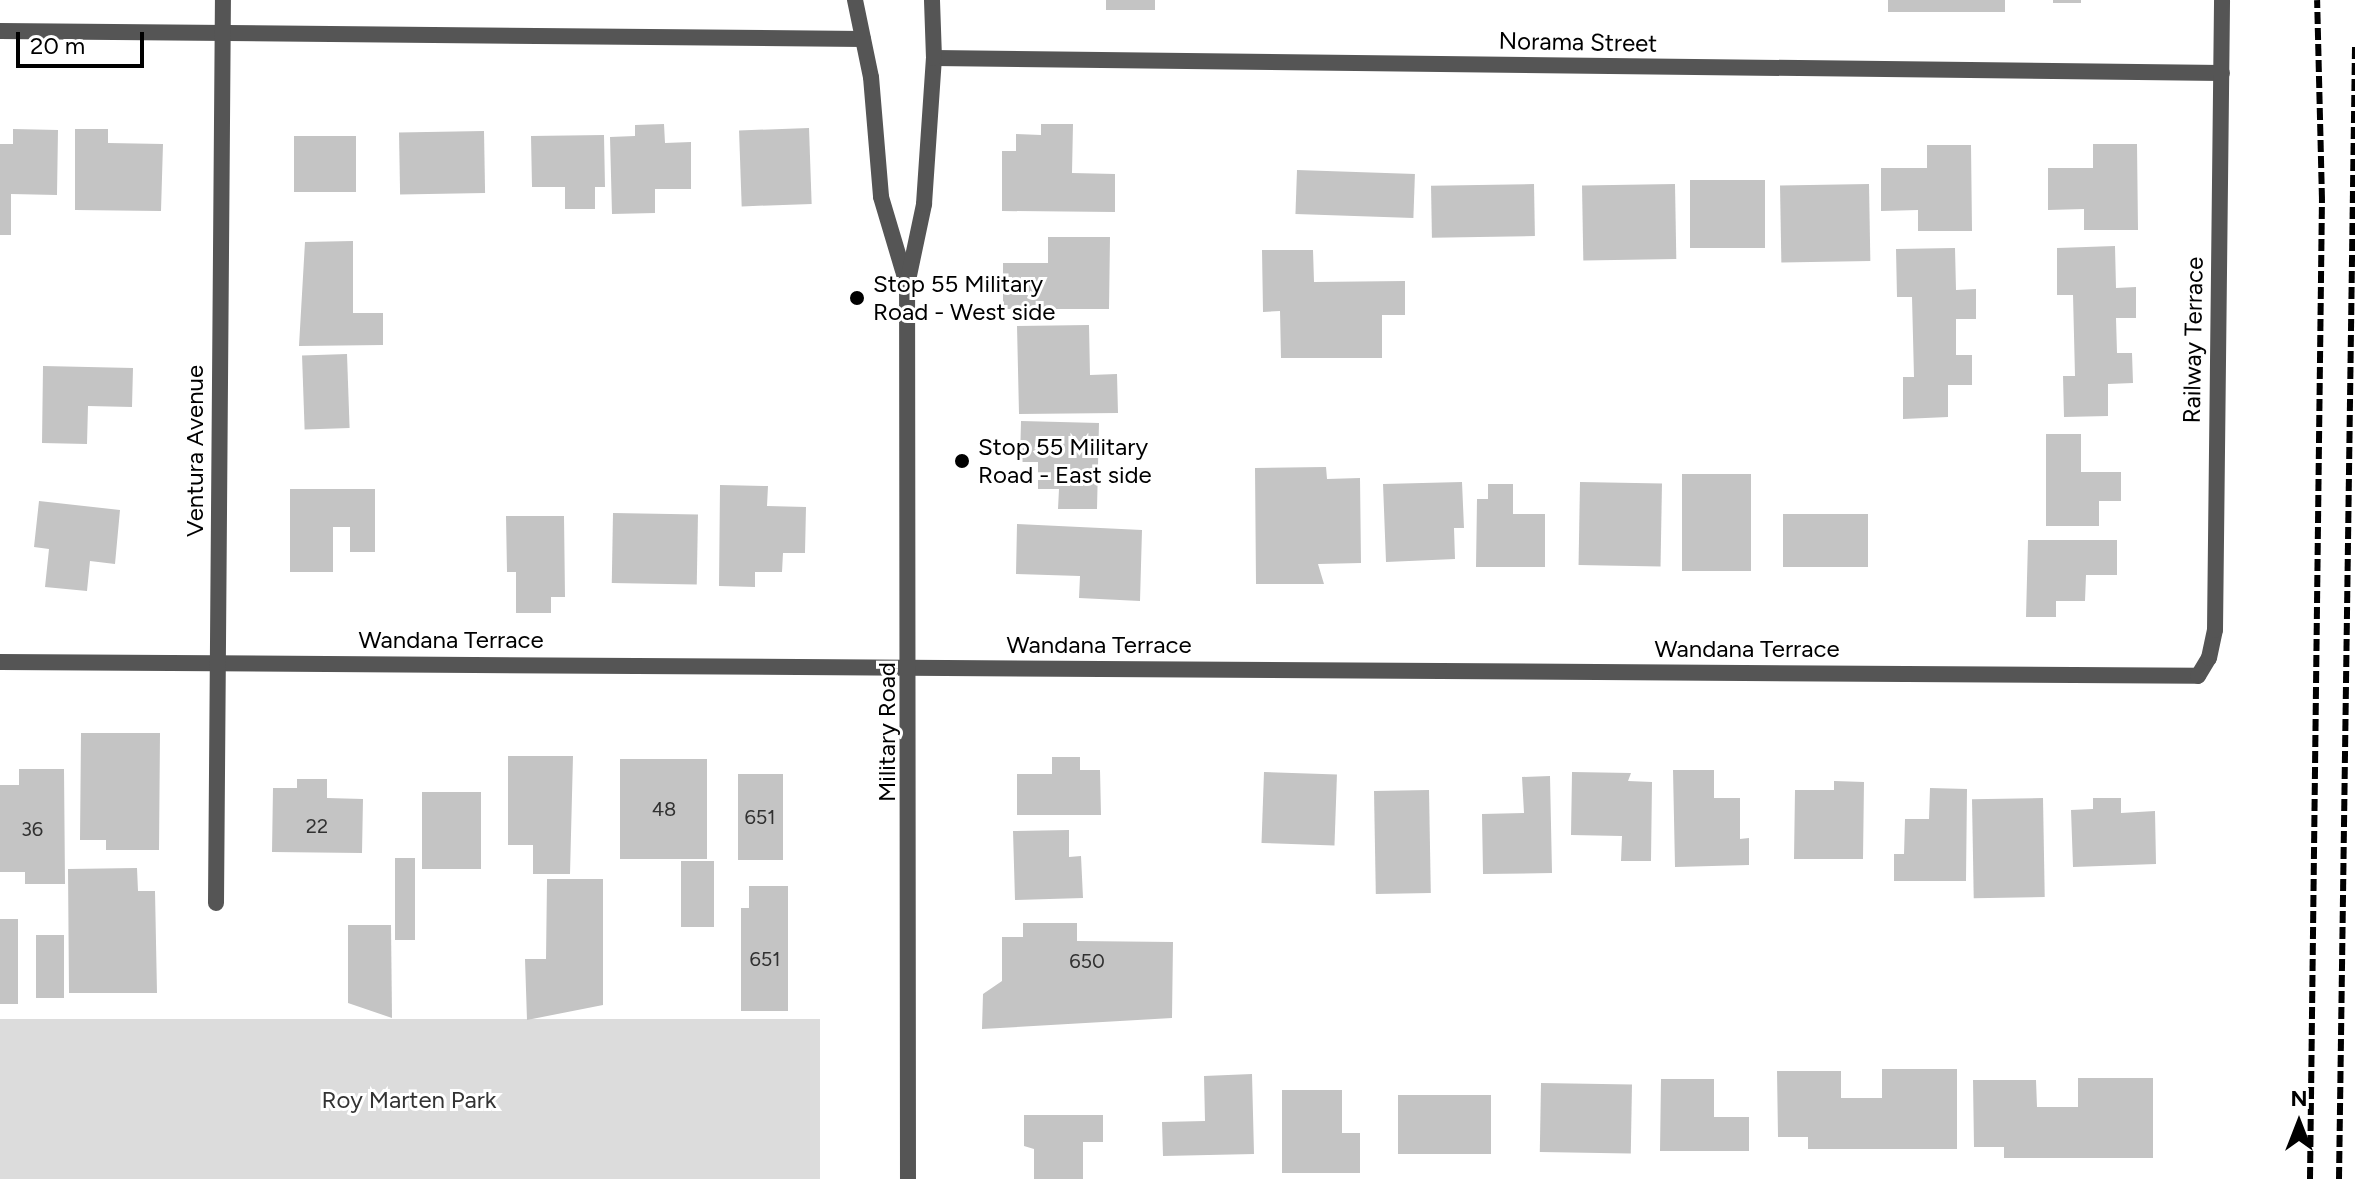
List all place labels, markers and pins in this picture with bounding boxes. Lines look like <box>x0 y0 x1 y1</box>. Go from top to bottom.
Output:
place label: Stop 55 Military Road - West side <box>873 270 1055 326</box>
marker: Stop 55 Military Road - West side <box>848 289 866 307</box>
place label: Stop 55 Military Road - East side <box>978 433 1152 489</box>
marker: Stop 55 Military Road - East side <box>953 452 971 470</box>

